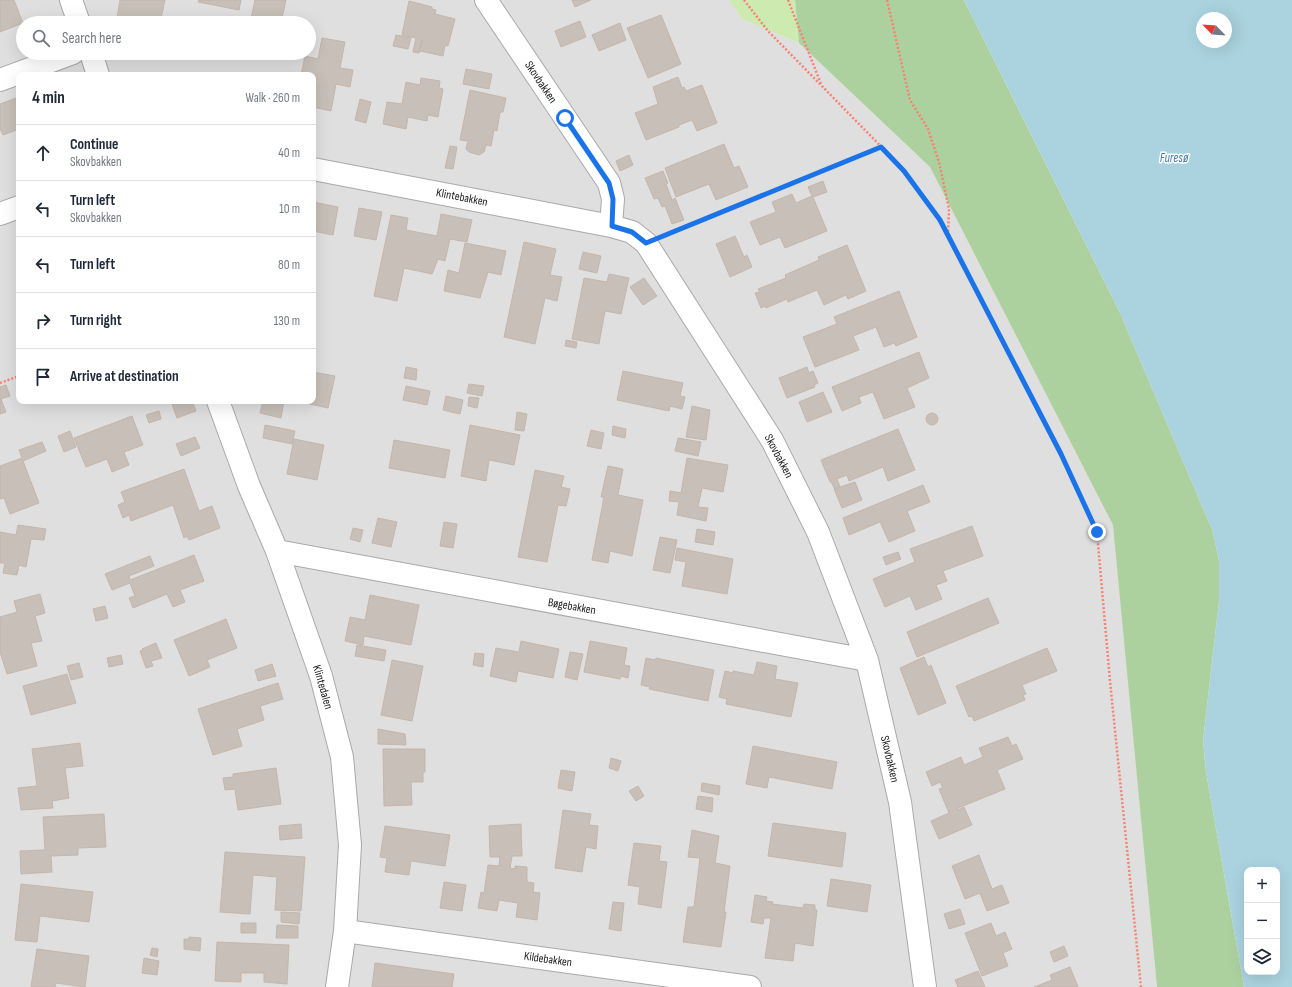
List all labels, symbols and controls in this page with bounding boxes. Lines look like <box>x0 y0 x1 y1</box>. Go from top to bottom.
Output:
north arrow <box>1196 12 1232 48</box>
search box <box>16 16 316 60</box>
icon: search <box>30 27 52 49</box>
text: Search here <box>62 29 122 48</box>
street label: Skovbakken <box>521 58 560 106</box>
text: 4 min <box>32 88 65 108</box>
text: Walk · 260 m <box>246 90 300 106</box>
route start <box>556 109 574 127</box>
text: Continue <box>70 135 119 154</box>
icon: ahead <box>32 142 54 164</box>
text: 40 m <box>278 145 300 161</box>
water label: Furesø <box>1160 150 1189 166</box>
text: Skovbakken <box>70 154 122 170</box>
street label: Klintebakken <box>435 185 489 210</box>
text: Turn left <box>70 191 115 210</box>
icon: left <box>32 198 54 220</box>
text: 10 m <box>279 201 300 217</box>
text: Skovbakken <box>70 210 122 226</box>
icon: left <box>32 254 54 276</box>
text: Turn left <box>70 255 115 274</box>
text: 80 m <box>278 257 300 273</box>
icon: right <box>32 310 54 332</box>
text: Turn right <box>70 311 122 330</box>
text: 130 m <box>274 313 300 329</box>
icon: arrive <box>32 366 54 388</box>
text: Arrive at destination <box>70 367 179 386</box>
street label: Skovbakken <box>761 432 796 481</box>
route end <box>1088 523 1106 541</box>
street label: Bøgebakken <box>547 595 597 618</box>
street label: Klintedalen <box>309 663 336 711</box>
street label: Skovbakken <box>877 734 902 784</box>
map controls <box>1244 867 1280 975</box>
button: + <box>1244 867 1280 903</box>
button: − <box>1244 903 1280 939</box>
button: layers <box>1244 939 1280 975</box>
street label: Kildebakken <box>523 949 573 970</box>

